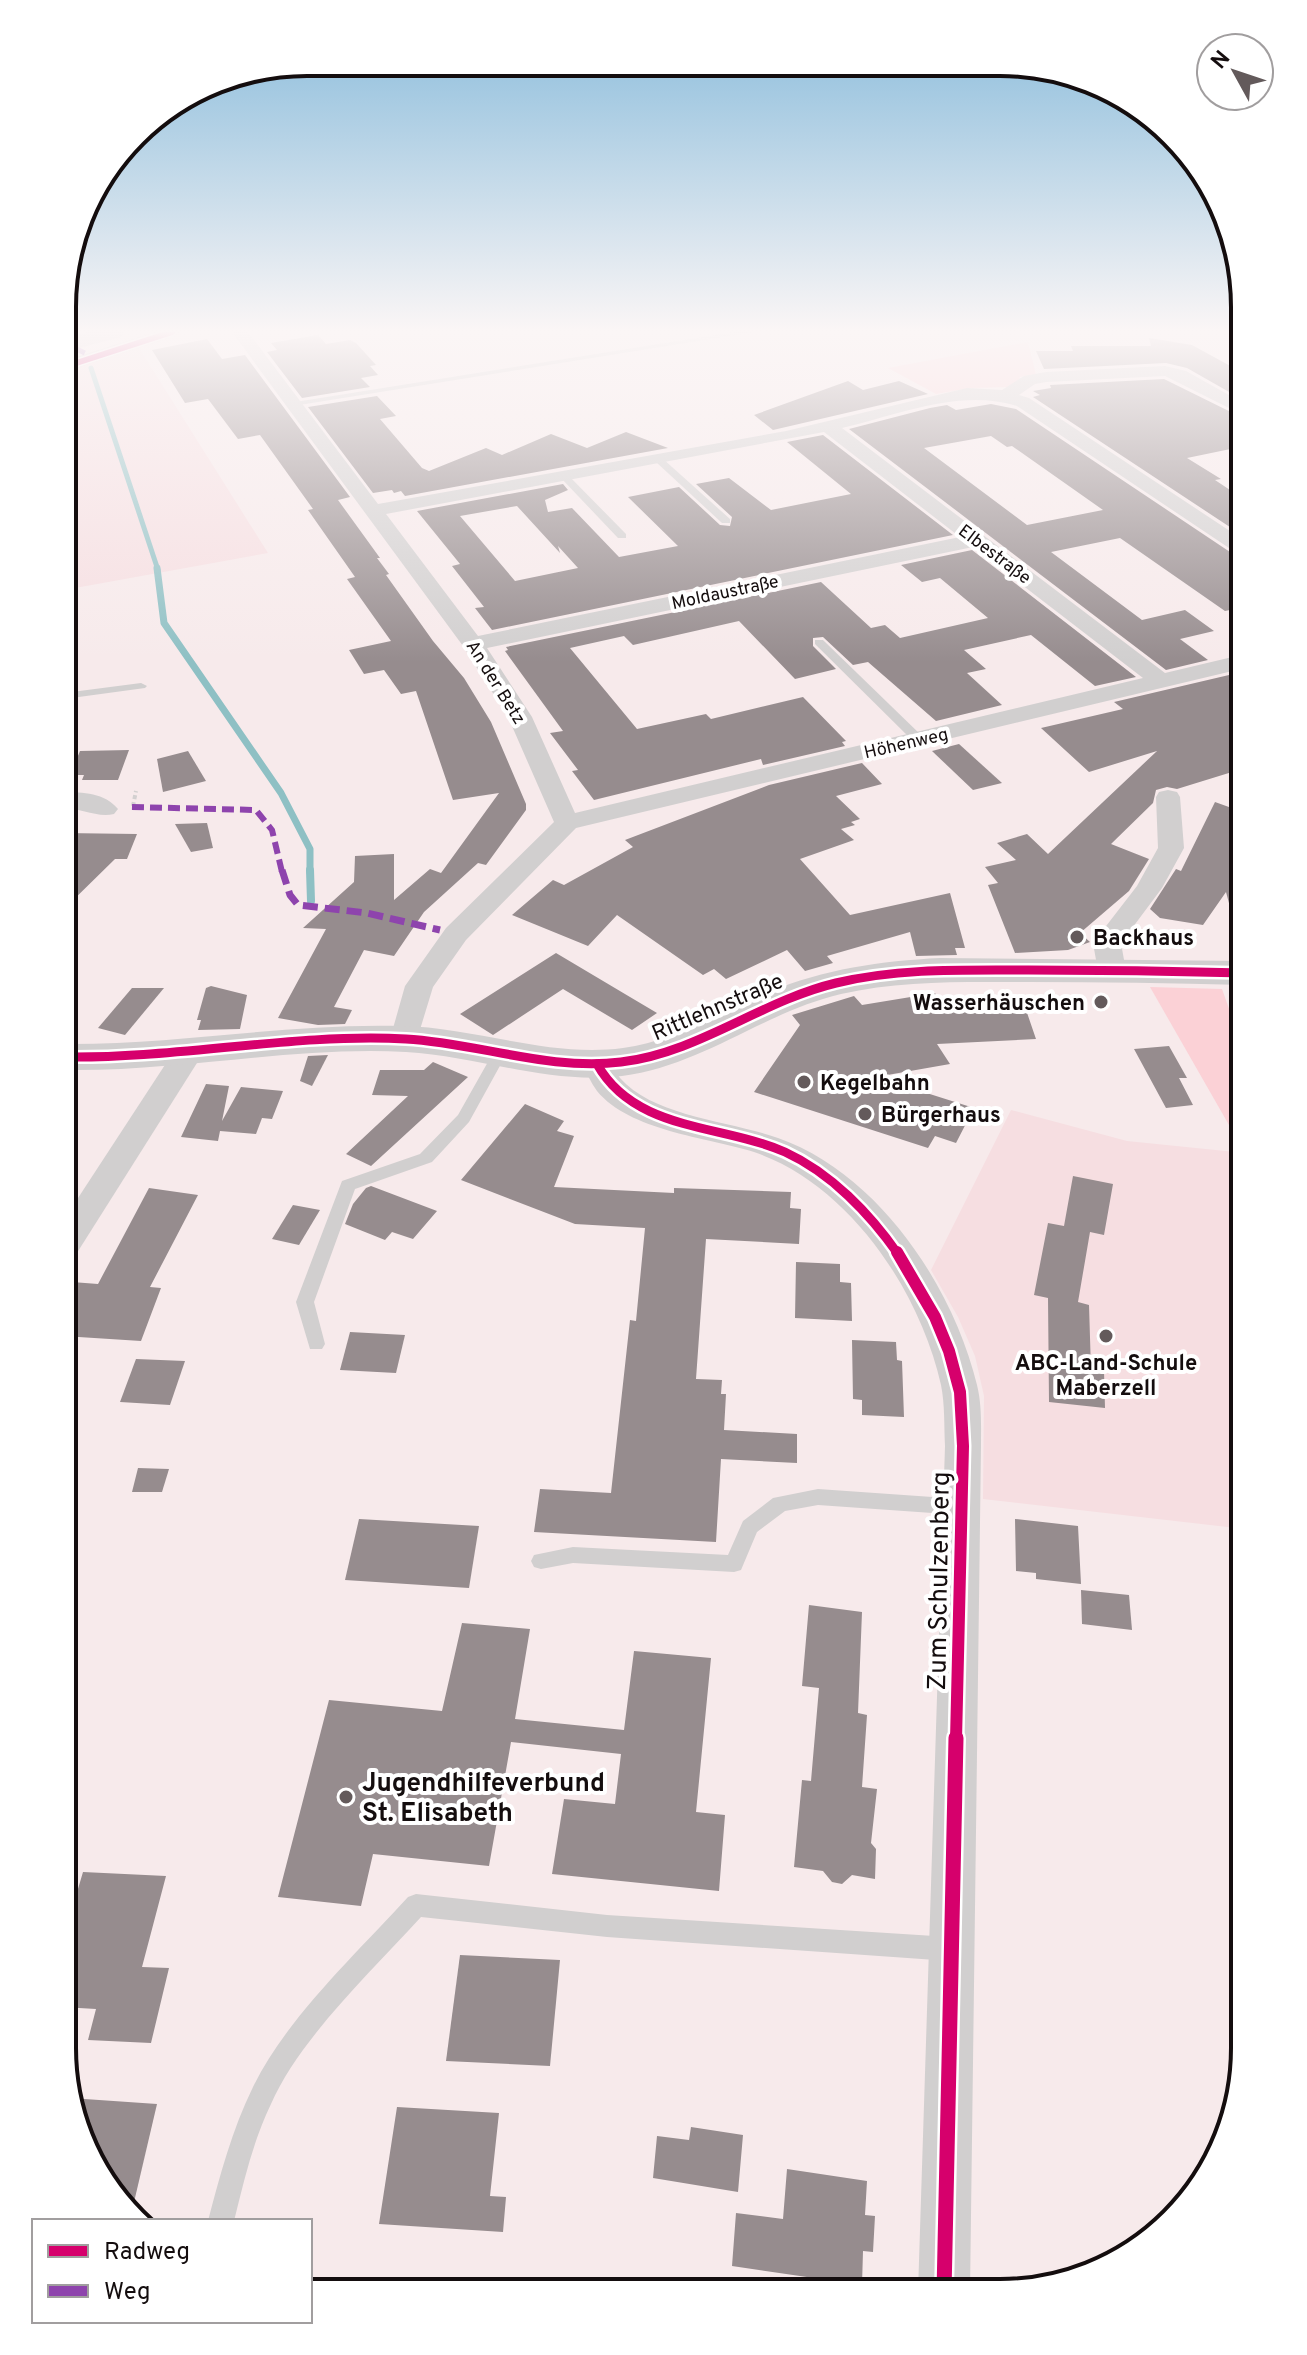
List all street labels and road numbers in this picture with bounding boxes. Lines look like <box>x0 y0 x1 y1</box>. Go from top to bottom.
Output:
street label: Elbestraße <box>953 520 1035 590</box>
street label: Moldaustraße <box>670 571 781 616</box>
street label: An der Betz <box>460 636 530 729</box>
street label: Höhenweg <box>862 724 951 765</box>
street label: Rittlehnstraße <box>648 969 788 1048</box>
street label: Zum Schulzenberg <box>922 1471 959 1691</box>

